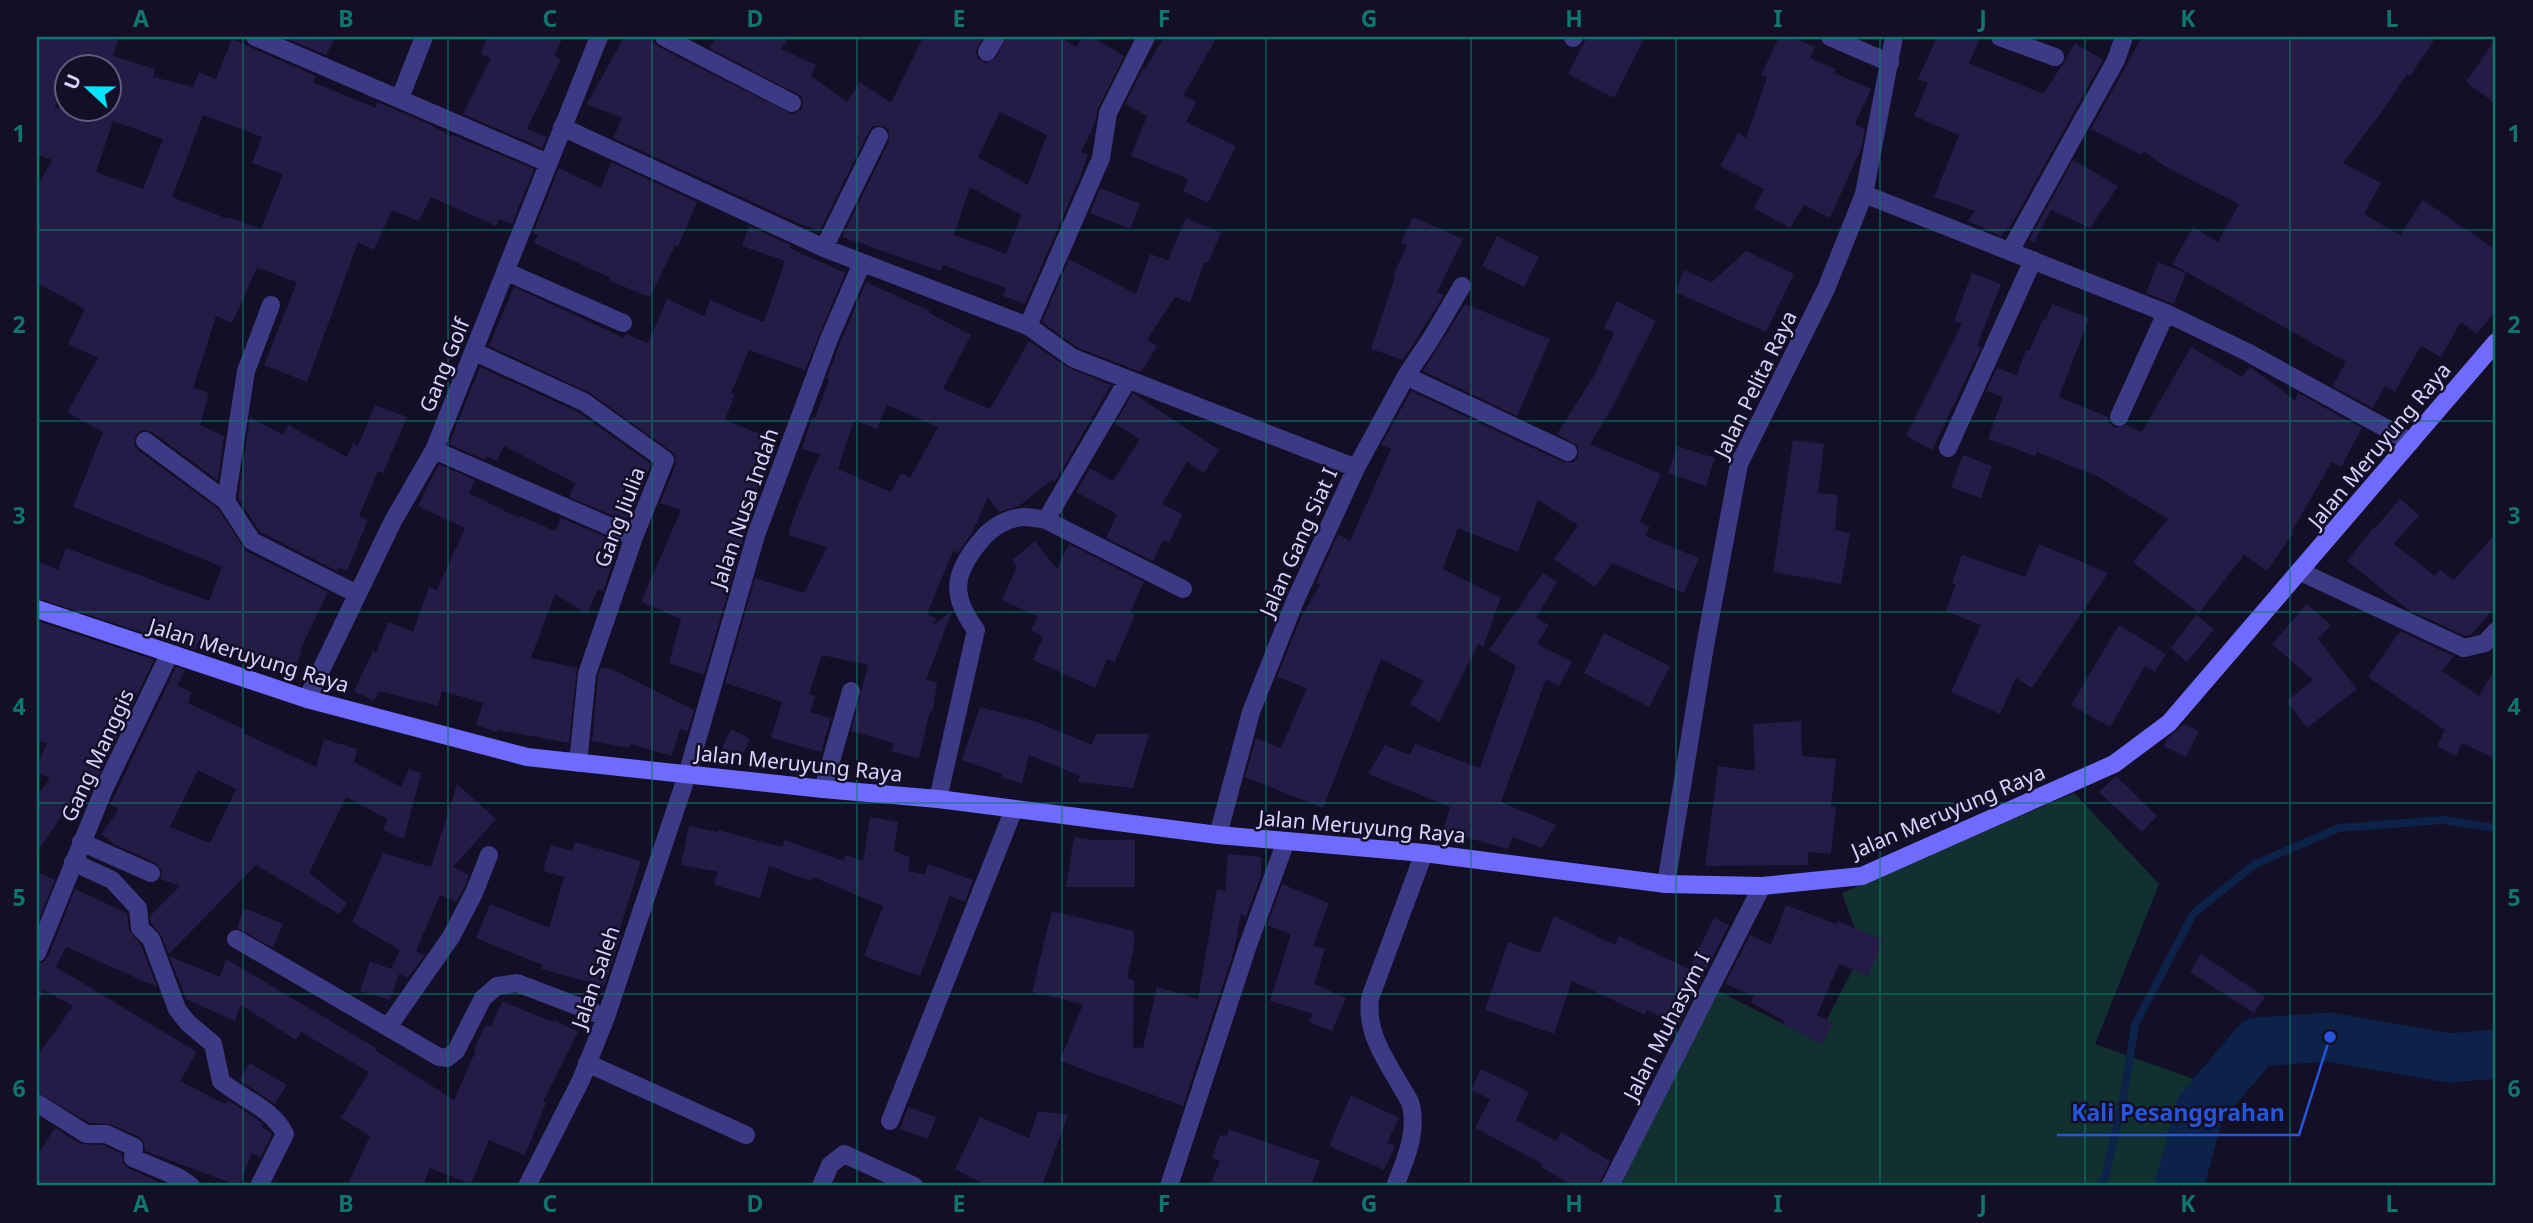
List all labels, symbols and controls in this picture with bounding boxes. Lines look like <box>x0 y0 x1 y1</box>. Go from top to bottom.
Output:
text: A <box>133 2 149 34</box>
text: B <box>338 2 354 34</box>
text: C <box>543 2 558 34</box>
text: D <box>747 2 763 34</box>
text: E <box>953 2 965 34</box>
text: F <box>1158 2 1170 34</box>
text: G <box>1361 2 1377 34</box>
text: H <box>1565 2 1583 34</box>
text: I <box>1774 2 1783 34</box>
text: J <box>1977 2 1987 34</box>
text: K <box>2180 2 2196 34</box>
text: L <box>2386 2 2399 34</box>
north arrow <box>52 52 122 122</box>
text: U <box>57 70 87 93</box>
text: 1 <box>12 117 26 149</box>
text: 1 <box>2507 117 2521 149</box>
street label: Jalan Pelita Raya <box>1706 306 1803 464</box>
text: 2 <box>12 308 26 340</box>
text: 2 <box>2507 308 2521 340</box>
street label: Gang Golf <box>412 312 476 416</box>
street label: Jalan Meruyung Raya <box>2300 356 2457 535</box>
street label: Jalan Nusa Indah <box>703 424 784 593</box>
street label: Gang Jiulia <box>587 463 651 571</box>
street label: Jalan Gang Siat I <box>1252 463 1343 623</box>
text: 3 <box>12 499 26 531</box>
text: 3 <box>2507 499 2521 531</box>
street label: Jalan Meruyung Raya <box>144 611 353 699</box>
street label: Gang Manggis <box>54 684 140 826</box>
text: 4 <box>12 690 26 722</box>
text: 4 <box>2507 690 2521 722</box>
street label: Jalan Meruyung Raya <box>692 738 904 788</box>
street label: Jalan Meruyung Raya <box>1845 757 2049 865</box>
street label: Jalan Meruyung Raya <box>1255 803 1467 849</box>
text: 5 <box>12 881 26 913</box>
text: 5 <box>2507 881 2521 913</box>
street label: Jalan Saleh <box>564 922 626 1034</box>
street label: Jalan Muhasym I <box>1616 947 1715 1107</box>
text: 6 <box>12 1072 26 1104</box>
text: 6 <box>2507 1072 2521 1104</box>
callout: Kali Pesanggrahan <box>2057 1091 2299 1135</box>
text: Kali Pesanggrahan <box>2071 1096 2285 1128</box>
text: A <box>133 1187 149 1219</box>
text: B <box>338 1187 354 1219</box>
text: C <box>543 1187 558 1219</box>
text: D <box>747 1187 763 1219</box>
text: E <box>953 1187 965 1219</box>
text: F <box>1158 1187 1170 1219</box>
text: G <box>1361 1187 1377 1219</box>
text: H <box>1565 1187 1583 1219</box>
text: I <box>1774 1187 1783 1219</box>
text: J <box>1977 1187 1987 1219</box>
text: K <box>2180 1187 2196 1219</box>
text: L <box>2386 1187 2399 1219</box>

